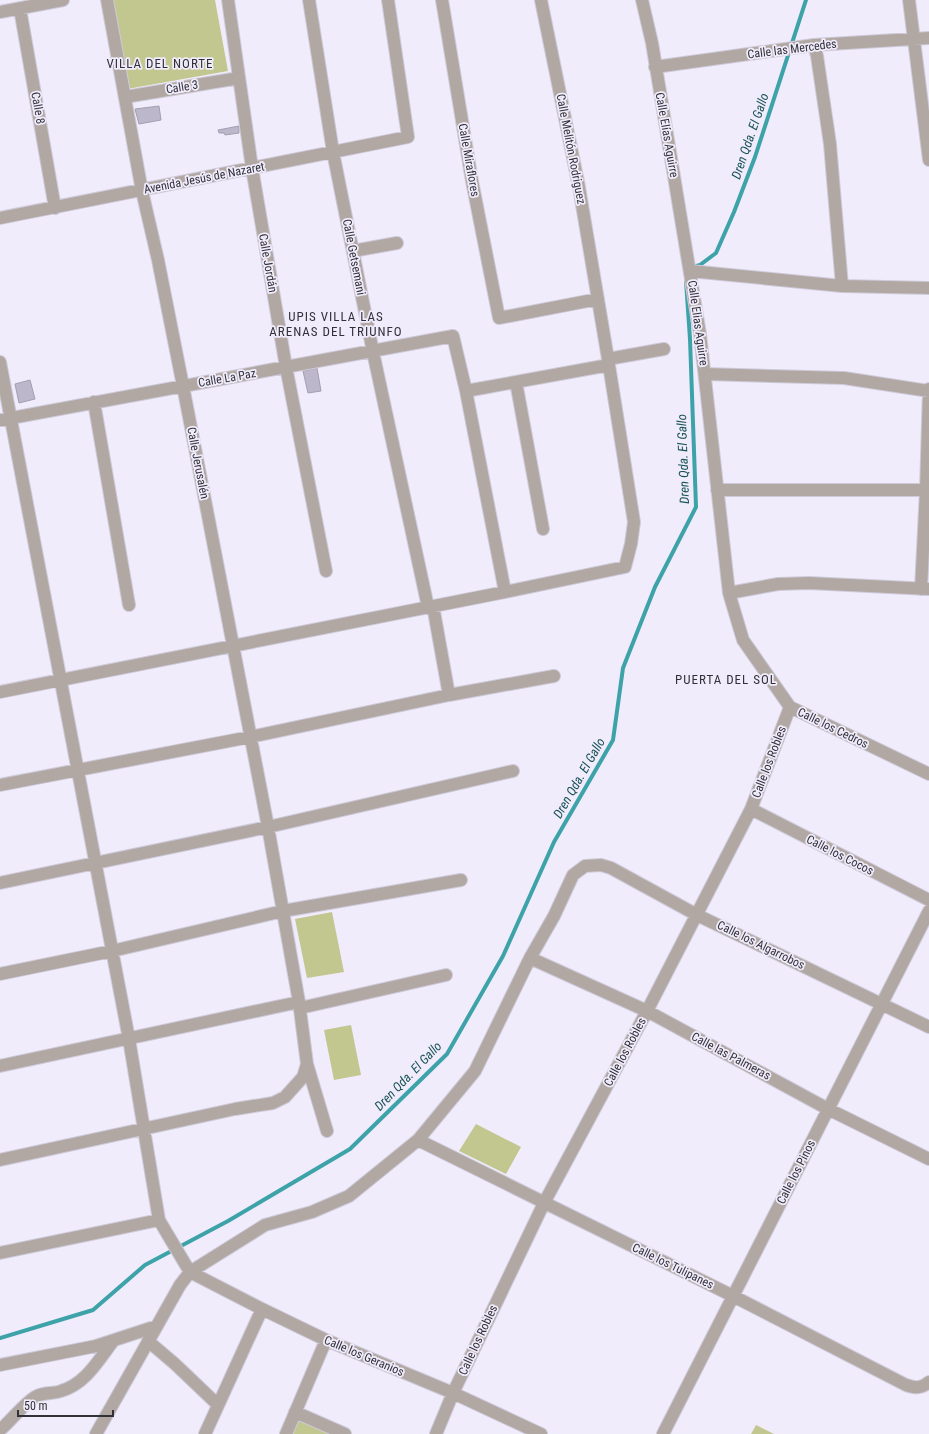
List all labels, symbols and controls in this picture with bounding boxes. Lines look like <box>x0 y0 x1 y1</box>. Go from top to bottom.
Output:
street label: Calle las Mercedes <box>747 37 837 61</box>
district label: VILLA DEL NORTE <box>106 56 214 71</box>
street label: Calle 3 <box>165 78 199 96</box>
street label: Calle 8 <box>28 91 48 125</box>
street label: Calle Elías Aguirre <box>653 91 681 179</box>
water label: Dren Qda. El Gallo <box>728 91 772 181</box>
street label: Calle Melitón Rodriguez <box>553 93 589 205</box>
street label: Calle Miraflores <box>456 122 482 198</box>
street label: Avenida Jesús de Nazaret <box>143 159 266 197</box>
street label: Calle Getsemani <box>340 218 368 296</box>
street label: Calle Jordán <box>256 233 280 294</box>
street label: Calle Elias Aguirre <box>685 279 711 367</box>
district label: UPIS VILLA LAS ARENAS DEL TRIUNFO <box>269 309 403 339</box>
street label: Calle La Paz <box>197 366 257 390</box>
water label: Dren Qda. El Gallo <box>674 414 692 504</box>
street label: Calle Jerusalén <box>184 426 212 500</box>
district label: PUERTA DEL SOL <box>675 672 777 687</box>
street label: Calle los Cedros <box>795 705 871 751</box>
street label: Calle los Robles <box>749 724 789 800</box>
water label: Dren Qda. El Gallo <box>550 735 608 821</box>
street label: Calle los Cocos <box>804 832 876 878</box>
street label: Calle los Algarrobos <box>715 918 807 972</box>
street label: Calle los Robles <box>601 1015 649 1089</box>
street label: Calle las Palmeras <box>689 1029 773 1083</box>
water label: Dren Qda. El Gallo <box>371 1038 445 1114</box>
street label: Calle los Pinos <box>774 1138 818 1206</box>
street label: Calle los Tulipanes <box>630 1240 716 1292</box>
street label: Calle los Robles <box>456 1303 500 1377</box>
street label: Calle los Geranios <box>322 1333 406 1379</box>
scale bar <box>18 1392 113 1418</box>
text: 50 m <box>24 1399 48 1413</box>

